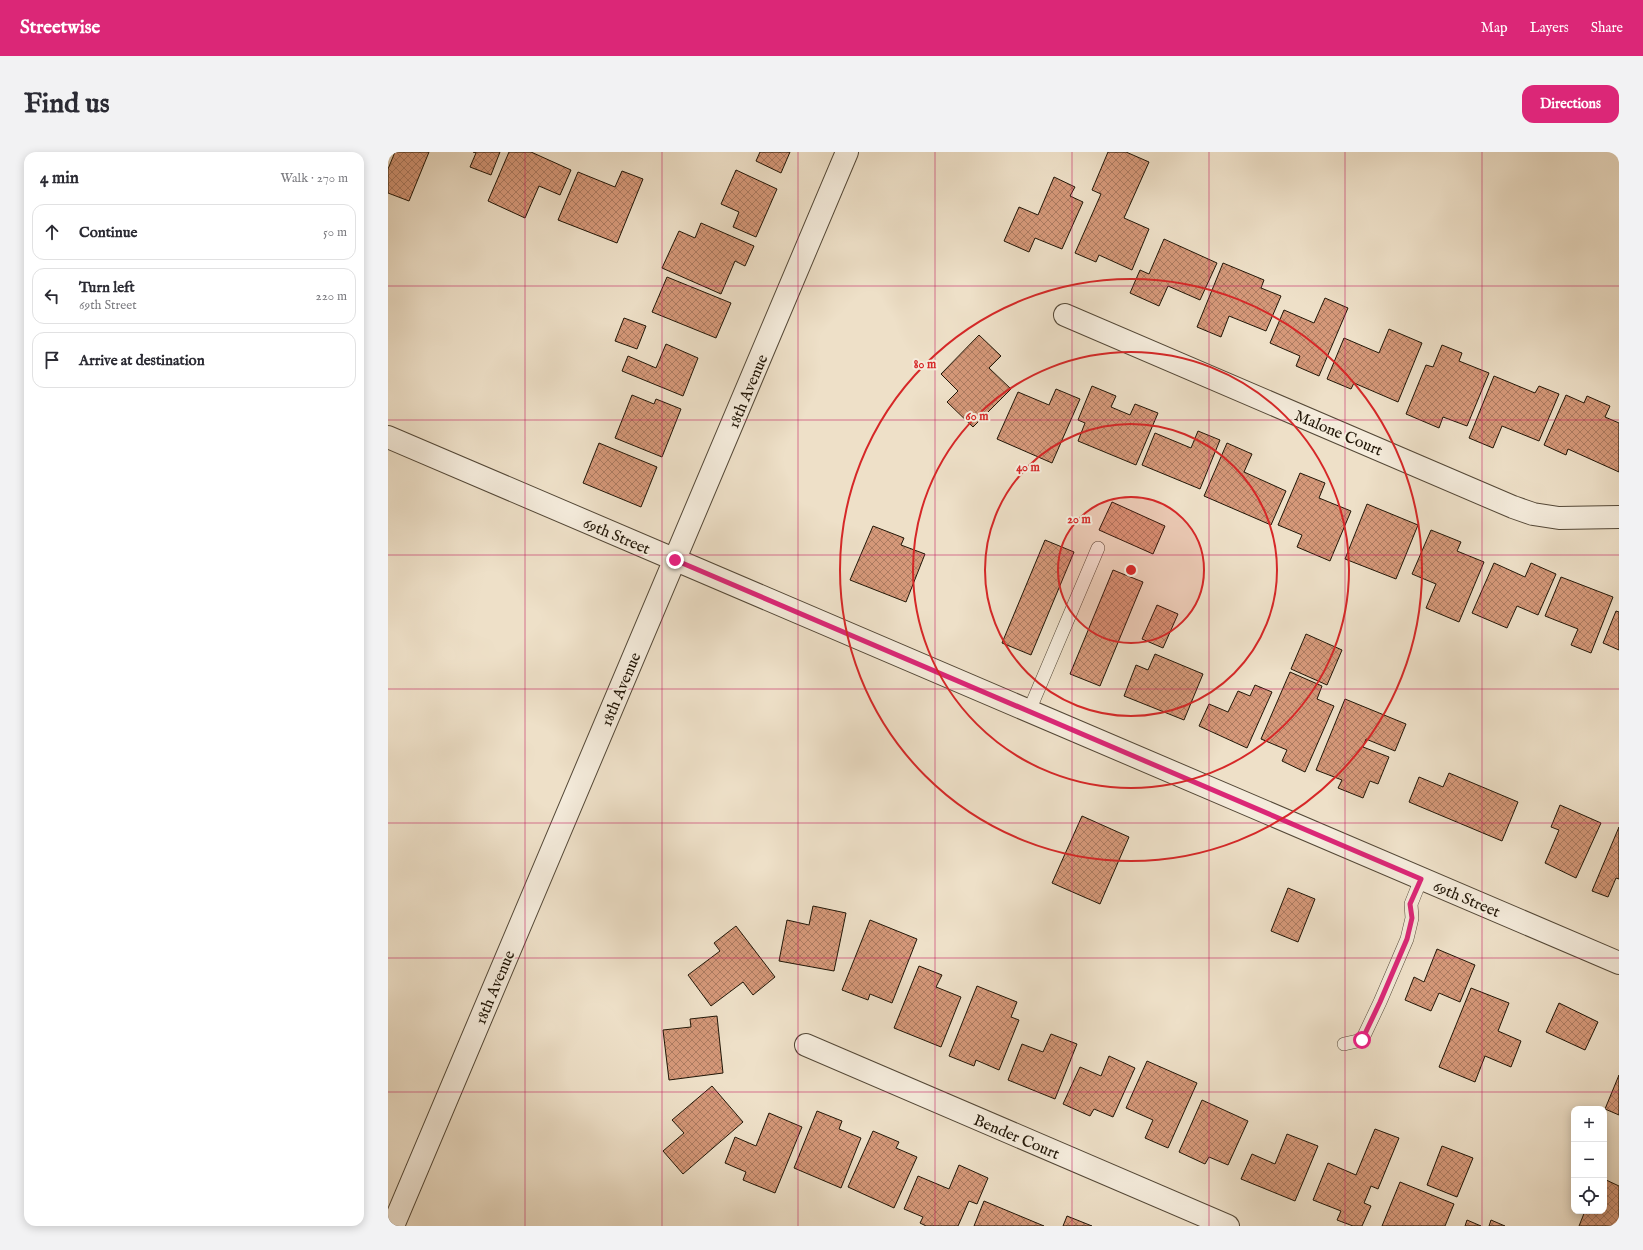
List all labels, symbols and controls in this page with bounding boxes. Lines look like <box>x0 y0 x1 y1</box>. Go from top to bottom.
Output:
text: Streetwise <box>20 16 100 40</box>
text: Map <box>1481 19 1508 37</box>
text: Layers <box>1530 19 1569 37</box>
text: Share <box>1591 19 1623 37</box>
button: Directions <box>1522 85 1619 123</box>
text: Find us <box>24 87 110 122</box>
text: 4 min <box>40 168 79 189</box>
text: Walk · 270 m <box>280 170 348 187</box>
icon: ahead <box>41 221 63 243</box>
text: Continue <box>79 223 137 242</box>
text: 50 m <box>323 224 347 241</box>
text: Turn left <box>79 278 135 297</box>
icon: left <box>41 285 63 307</box>
text: 220 m <box>316 288 347 305</box>
text: 69th Street <box>79 297 137 314</box>
icon: arrive <box>41 349 63 371</box>
text: Arrive at destination <box>79 351 205 370</box>
street label: 18th Avenue <box>724 352 773 432</box>
text: 80 m <box>914 357 937 372</box>
street label: Malone Court <box>1291 406 1386 462</box>
text: 60 m <box>966 409 989 424</box>
text: 40 m <box>1016 460 1041 475</box>
text: 20 m <box>1067 512 1091 527</box>
street label: 69th Street <box>580 514 653 560</box>
route end <box>666 551 684 569</box>
centre of rings <box>1124 563 1138 577</box>
street label: 18th Avenue <box>597 650 646 730</box>
street label: 69th Street <box>1430 877 1503 923</box>
street label: 18th Avenue <box>471 948 520 1028</box>
route start <box>1353 1031 1371 1049</box>
map controls <box>1571 1106 1607 1214</box>
button: + <box>1571 1106 1607 1142</box>
street label: Bender Court <box>970 1111 1063 1165</box>
button: − <box>1571 1142 1607 1178</box>
button: locate <box>1571 1178 1607 1214</box>

